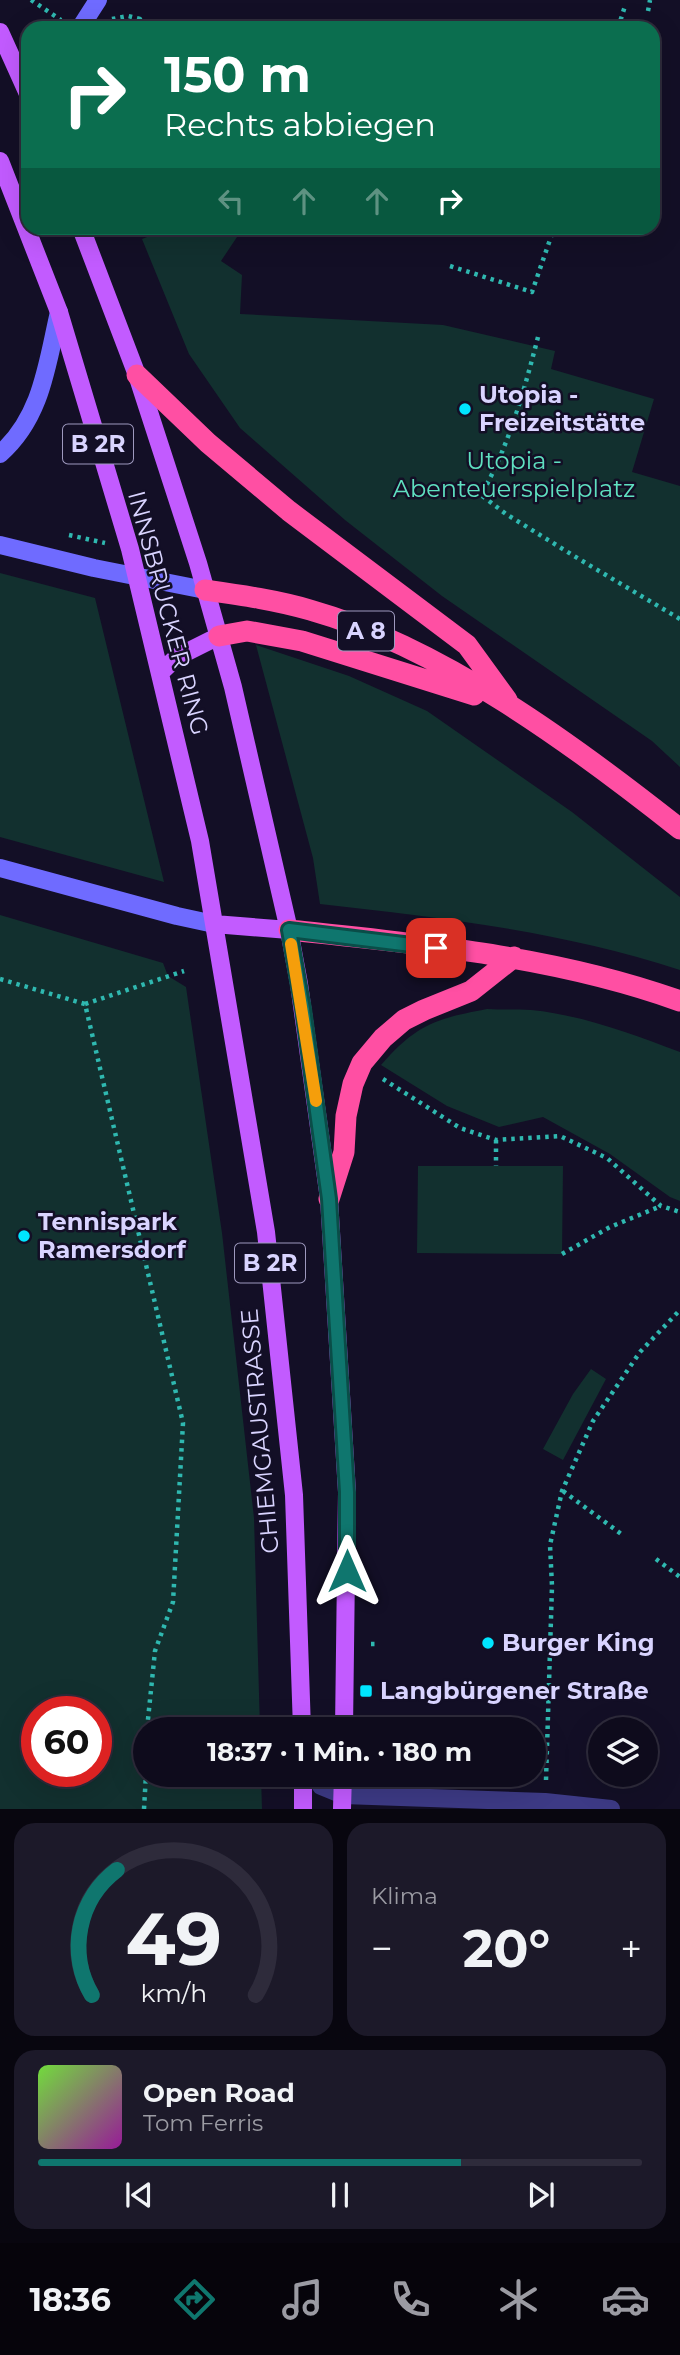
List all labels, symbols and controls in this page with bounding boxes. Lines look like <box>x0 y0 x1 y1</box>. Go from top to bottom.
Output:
text: 150 m <box>164 45 311 104</box>
icon: right <box>49 49 140 140</box>
text: Rechts abbiegen <box>164 105 436 144</box>
icon: left <box>212 182 250 220</box>
icon: ahead <box>285 182 323 220</box>
icon: ahead <box>358 182 396 220</box>
icon: right <box>431 182 469 220</box>
place label: Utopia - Freizeitstätte <box>479 380 645 437</box>
marker: Utopia - Freizeitstätte <box>457 401 473 417</box>
road number: B 2R <box>63 424 133 464</box>
park label: Utopia - Abenteuerspielplatz <box>393 446 635 503</box>
street label: INNSBRUCKER RING <box>122 487 215 738</box>
road number: A 8 <box>338 611 394 650</box>
pin <box>406 918 466 978</box>
icon: arrive <box>417 929 455 967</box>
place label: Tennispark Ramersdorf <box>38 1207 188 1264</box>
marker: Tennispark Ramersdorf <box>16 1228 32 1244</box>
road number: B 2R <box>235 1244 305 1282</box>
street label: CHIEMGAUSTRASSE <box>234 1307 285 1555</box>
position arrow <box>310 1534 384 1608</box>
place label: Burger King <box>502 1628 655 1657</box>
marker: Burger King <box>480 1635 496 1651</box>
place label: Langbürgener Straße <box>380 1676 649 1705</box>
marker: Langbürgener Straße <box>358 1683 374 1699</box>
speed limit sign: 60 <box>21 1696 112 1787</box>
map controls <box>588 1717 658 1787</box>
button: layers <box>588 1717 658 1787</box>
text: 18:37 · 1 Min. · 180 m <box>207 1736 472 1768</box>
text: Klima <box>371 1882 438 1910</box>
text: 49 <box>125 1896 222 1984</box>
text: 20° <box>463 1917 550 1980</box>
text: − <box>371 1925 393 1972</box>
text: + <box>620 1925 642 1972</box>
text: km/h <box>140 1978 207 2008</box>
text: Open Road <box>143 2077 295 2109</box>
text: Tom Ferris <box>143 2109 263 2137</box>
icon: previous <box>120 2176 158 2214</box>
icon: pause <box>321 2176 359 2214</box>
icon: next <box>522 2176 560 2214</box>
icon: directions <box>170 2275 219 2324</box>
icon: music <box>278 2275 327 2324</box>
icon: phone <box>386 2275 435 2324</box>
icon: climate <box>494 2275 543 2324</box>
icon: car <box>601 2275 650 2324</box>
text: 18:36 <box>29 2280 111 2319</box>

